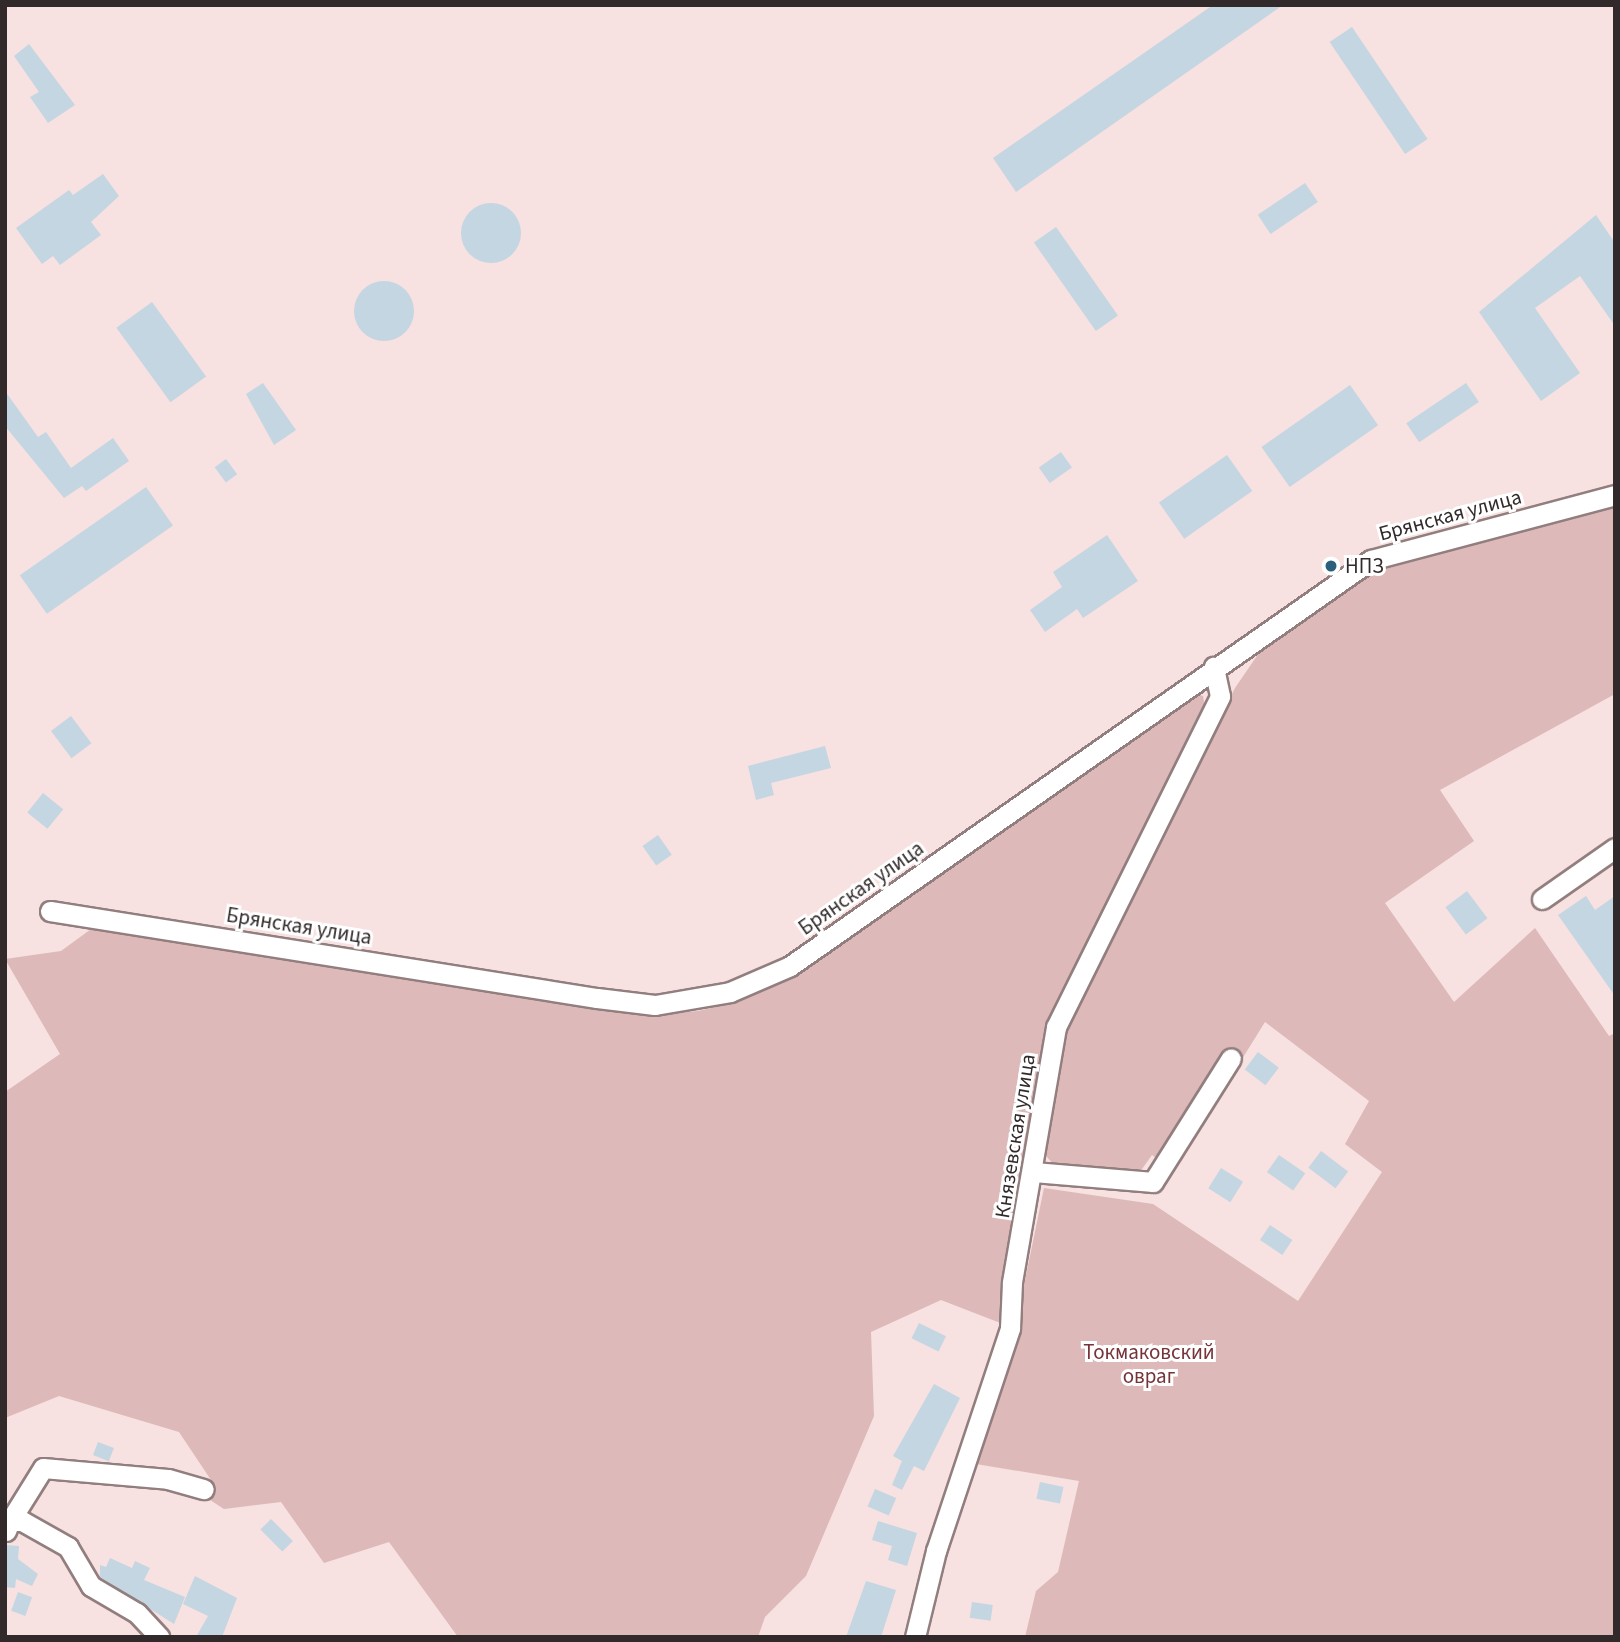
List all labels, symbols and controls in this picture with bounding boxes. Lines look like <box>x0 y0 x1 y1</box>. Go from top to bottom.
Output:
street label: Брянская улица <box>1376 484 1524 546</box>
place label: НПЗ <box>1345 553 1384 579</box>
marker: НПЗ <box>1323 558 1339 574</box>
street label: Брянская улица <box>794 836 928 940</box>
street label: Брянская улица <box>225 902 373 950</box>
street label: Князевская улица <box>990 1052 1040 1220</box>
park label: Токмаковский овраг <box>1083 1339 1215 1389</box>

